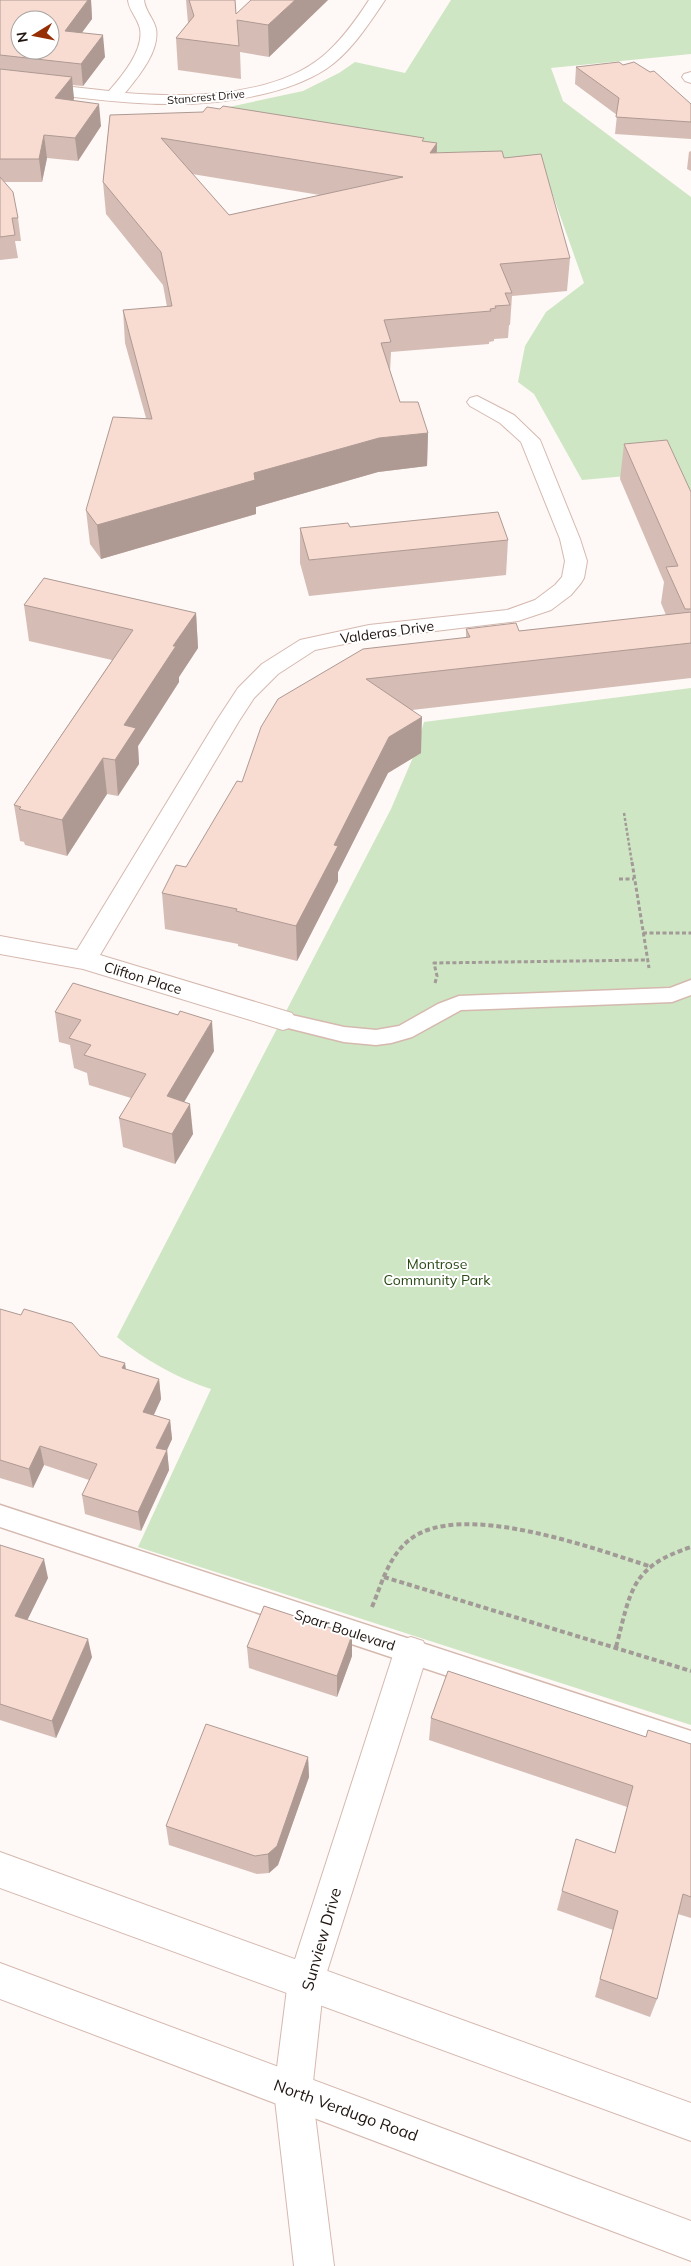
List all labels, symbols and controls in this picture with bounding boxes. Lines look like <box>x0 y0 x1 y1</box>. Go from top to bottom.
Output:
north arrow <box>10 10 60 60</box>
text: N <box>12 30 32 44</box>
street label: Stancrest Drive <box>167 87 245 107</box>
street label: Valderas Drive <box>339 617 435 647</box>
street label: Clifton Place <box>102 958 184 998</box>
park label: Montrose Community Park <box>384 1255 491 1289</box>
street label: Sparr Boulevard <box>292 1605 398 1655</box>
street label: Sunview Drive <box>297 1885 345 1993</box>
street label: North Verdugo Road <box>271 2075 421 2145</box>

